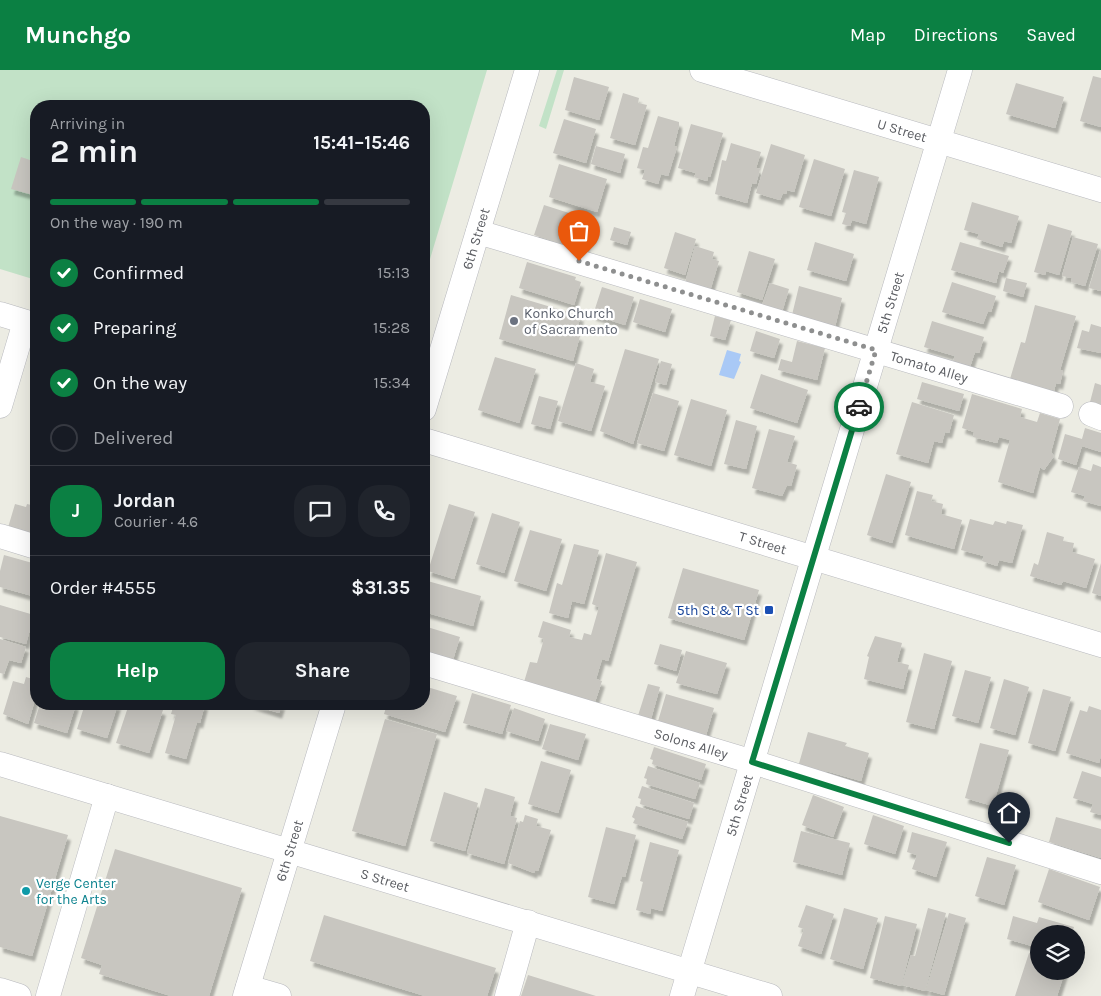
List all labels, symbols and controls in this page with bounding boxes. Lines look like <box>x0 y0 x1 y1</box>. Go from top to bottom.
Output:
text: Munchgo <box>25 21 131 49</box>
text: Map <box>850 24 886 46</box>
text: Directions <box>914 24 998 46</box>
text: Saved <box>1026 24 1076 46</box>
text: Arriving in <box>50 114 125 133</box>
street label: U Street <box>875 115 929 146</box>
text: 15:41–15:46 <box>313 132 410 154</box>
text: 2 min <box>50 133 138 170</box>
street label: 6th Street <box>459 206 494 272</box>
pin <box>558 210 600 261</box>
text: On the way · 190 m <box>50 213 183 232</box>
icon: bag <box>565 217 593 245</box>
icon: check <box>50 259 78 287</box>
text: Confirmed <box>93 262 184 284</box>
text: 15:13 <box>377 263 410 282</box>
street label: 5th Street <box>873 270 908 336</box>
place label: Konko Church of Sacramento <box>524 305 618 338</box>
icon: check <box>50 314 78 342</box>
marker: Konko Church of Sacramento <box>508 315 520 327</box>
text: Preparing <box>93 317 176 339</box>
text: 15:28 <box>373 318 410 337</box>
street label: Tomato Alley <box>888 348 971 387</box>
icon: check <box>50 369 78 397</box>
text: On the way <box>93 372 187 394</box>
text: 15:34 <box>374 373 410 392</box>
courier <box>834 382 884 432</box>
icon: car <box>845 393 873 421</box>
text: Delivered <box>93 427 173 449</box>
button: chat <box>294 485 346 537</box>
button: phone <box>358 485 410 537</box>
text: Jordan <box>114 490 175 512</box>
text: J <box>72 500 80 522</box>
text: Courier · 4.6 <box>114 512 198 531</box>
street label: T Street <box>737 528 788 558</box>
text: Order #4555 <box>50 577 156 599</box>
text: $31.35 <box>351 577 410 599</box>
place label: 5th St & T St <box>677 602 759 619</box>
marker: 5th St & T St <box>763 604 775 616</box>
button: Help <box>50 642 225 700</box>
button: Share <box>235 642 410 700</box>
street label: Solons Alley <box>652 725 731 763</box>
street label: 5th Street <box>722 773 757 838</box>
pin <box>988 792 1030 843</box>
icon: home <box>995 799 1023 827</box>
street label: 6th Street <box>272 818 307 884</box>
street label: S Street <box>358 865 411 896</box>
place label: Verge Center for the Arts <box>36 875 117 908</box>
marker: Verge Center for the Arts <box>20 885 32 897</box>
map controls <box>1030 925 1085 980</box>
button: layers <box>1030 925 1085 980</box>

